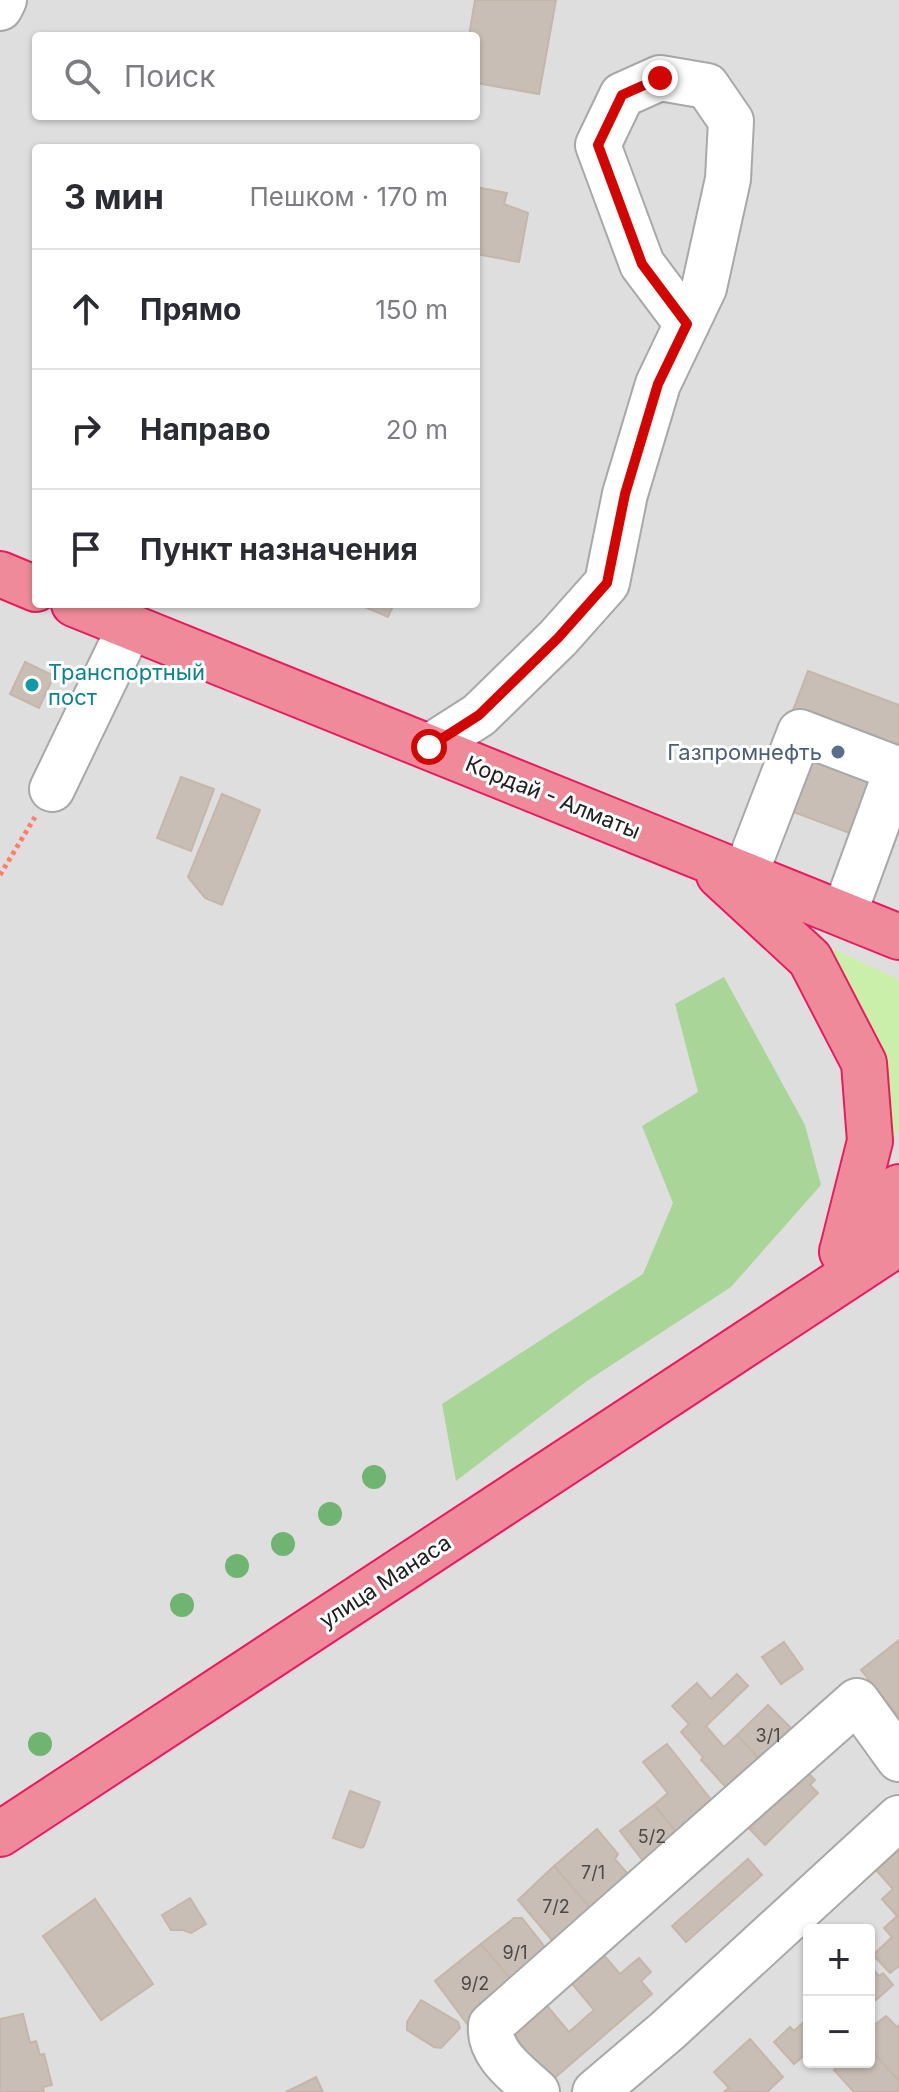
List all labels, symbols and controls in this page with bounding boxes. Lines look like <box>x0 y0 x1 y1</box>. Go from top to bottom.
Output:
search box <box>32 32 480 120</box>
icon: search <box>60 54 104 98</box>
text: Поиск <box>124 58 215 94</box>
route end <box>642 60 678 96</box>
text: 3 мин <box>64 176 164 217</box>
text: Пешком · 170 m <box>250 181 448 212</box>
icon: ahead <box>64 287 108 331</box>
text: Прямо <box>140 291 241 327</box>
text: 150 m <box>375 294 448 325</box>
icon: right <box>64 407 108 451</box>
text: Направо <box>140 411 271 447</box>
text: 20 m <box>386 414 448 445</box>
icon: arrive <box>64 527 108 571</box>
text: Пункт назначения <box>140 531 418 567</box>
place label: Транспортный пост <box>48 659 205 710</box>
marker: Транспортный пост <box>23 676 41 694</box>
route start <box>411 729 447 765</box>
place label: Газпромнефть <box>667 739 822 765</box>
marker: Газпромнефть <box>829 743 847 761</box>
street label: Кордай - Алматы <box>462 750 644 844</box>
street label: улица Манаса <box>314 1529 456 1633</box>
house number: 3/1 <box>756 1725 780 1746</box>
house number: 5/2 <box>638 1826 666 1847</box>
house number: 7/1 <box>581 1862 605 1883</box>
house number: 7/2 <box>542 1896 570 1917</box>
map controls <box>803 1924 875 2068</box>
button: + <box>803 1924 875 1996</box>
house number: 9/1 <box>503 1942 527 1963</box>
house number: 9/2 <box>461 1973 489 1994</box>
button: − <box>803 1996 875 2068</box>

